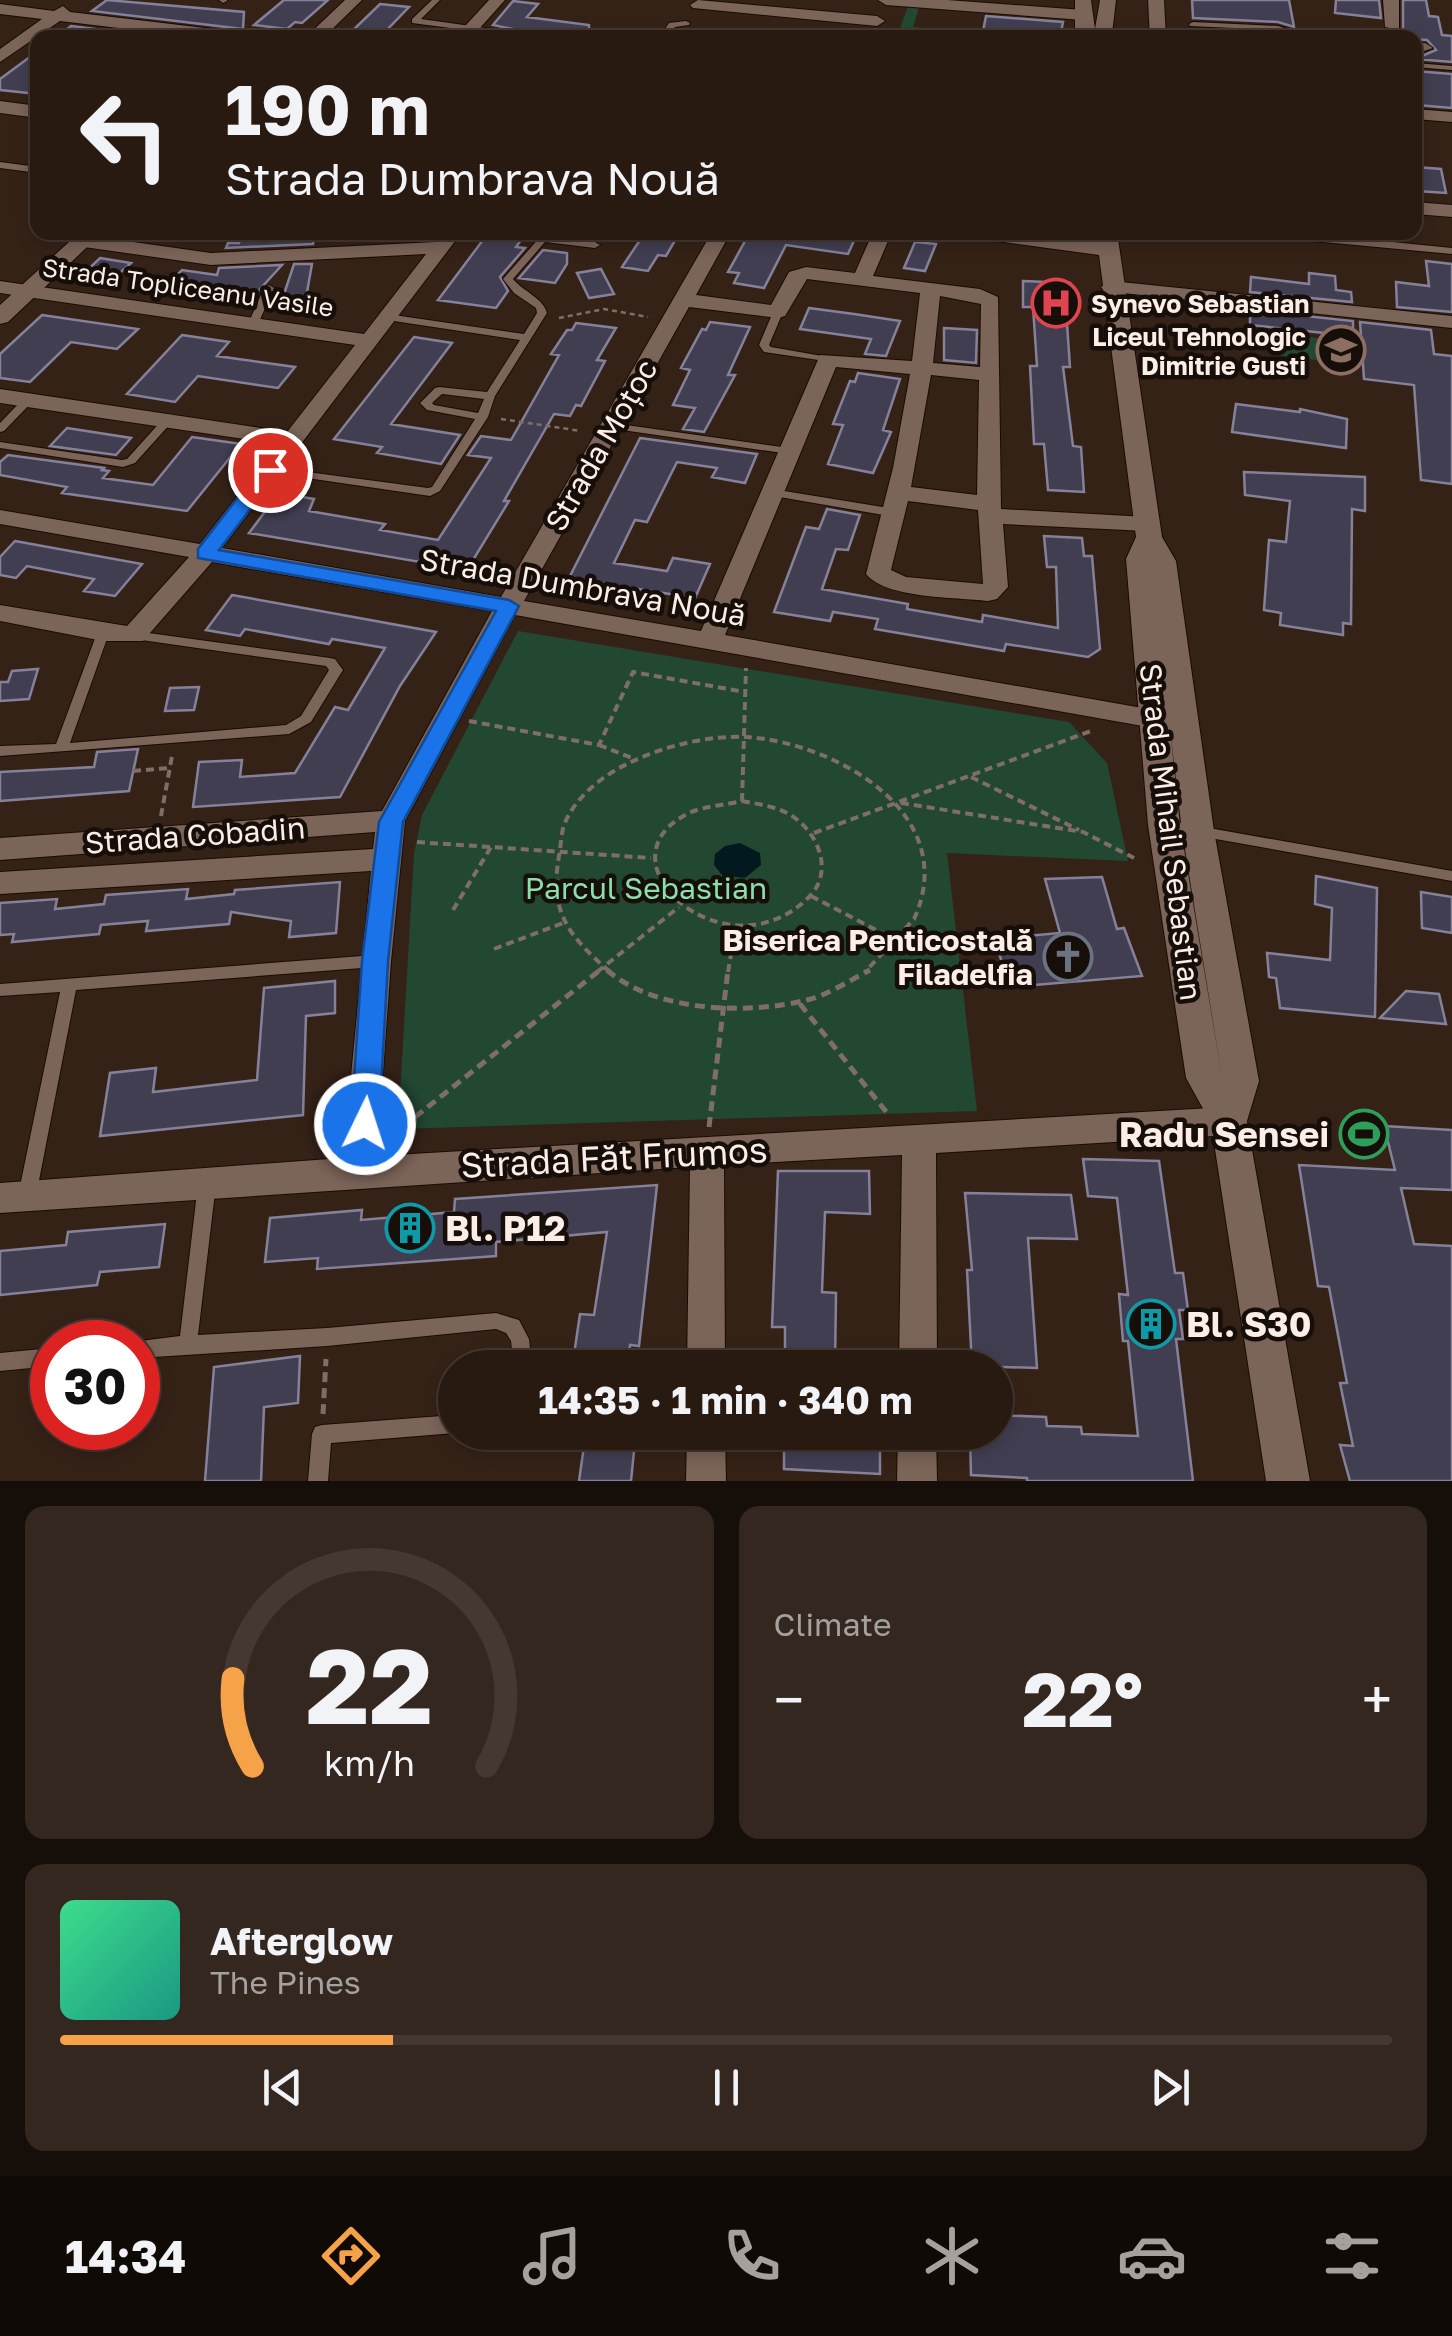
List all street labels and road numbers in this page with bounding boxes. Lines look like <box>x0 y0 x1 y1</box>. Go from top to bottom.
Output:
street label: Strada Topliceanu Vasile <box>40 251 336 323</box>
street label: Strada Moțoc <box>537 353 665 537</box>
street label: Strada Dumbrava Nouă <box>417 541 749 633</box>
street label: Strada Mihail Sebastian <box>1132 661 1210 1003</box>
street label: Strada Cobadin <box>84 809 306 861</box>
street label: Strada Făt Frumos <box>459 1128 769 1186</box>

